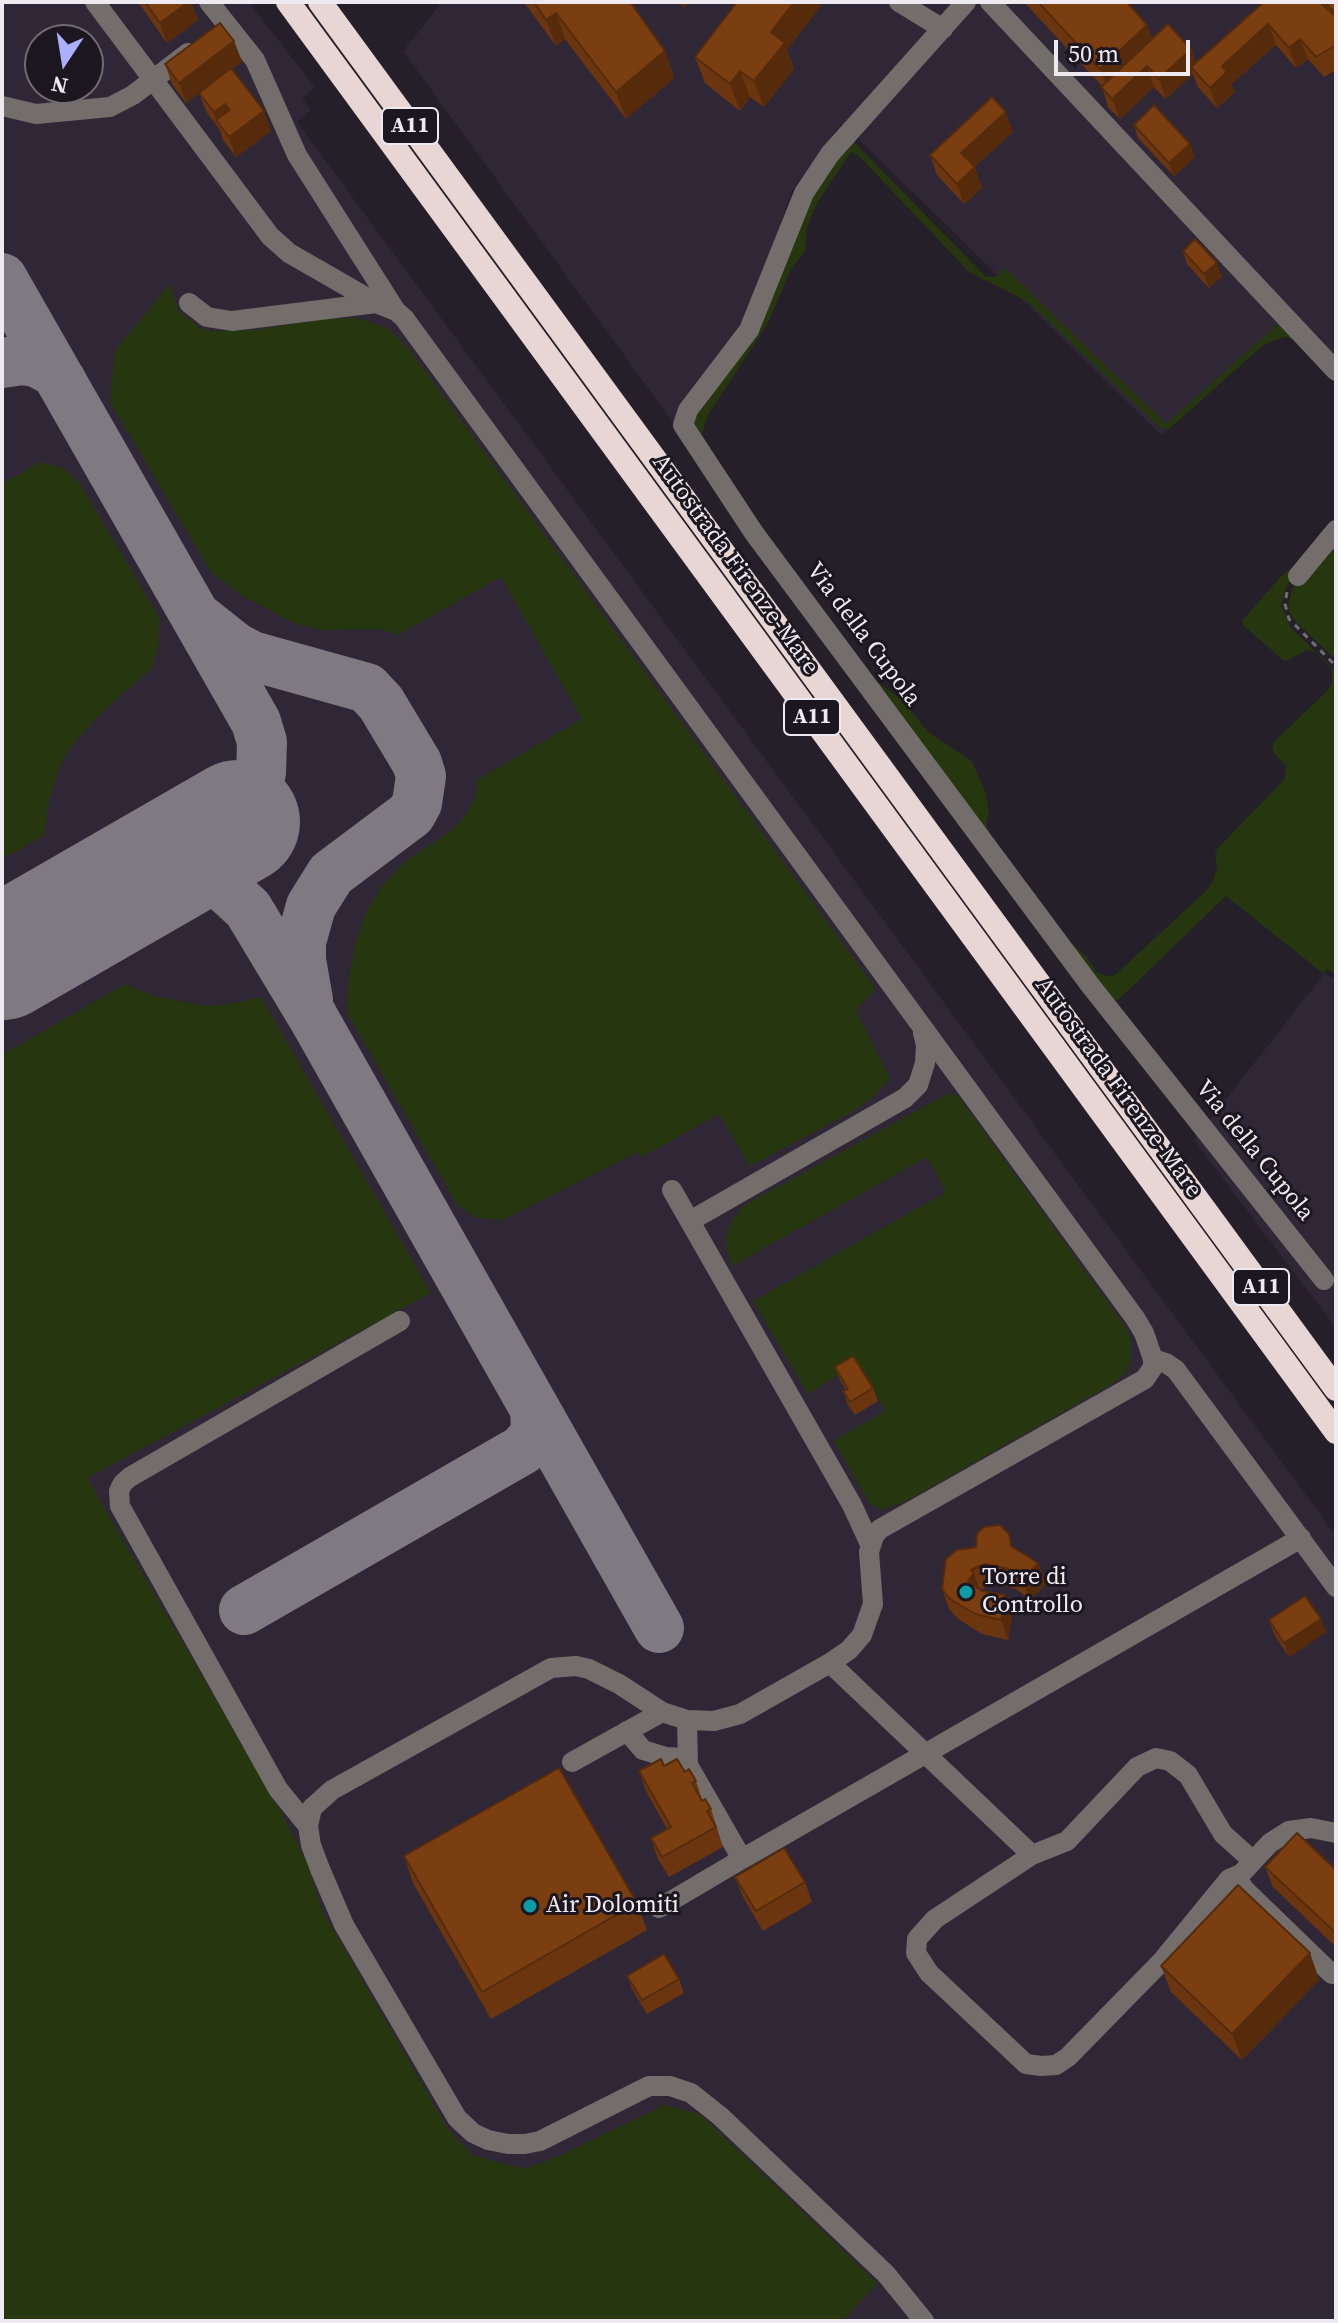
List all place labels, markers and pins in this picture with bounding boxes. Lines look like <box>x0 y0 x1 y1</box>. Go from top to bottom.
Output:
place label: Torre di Controllo <box>982 1564 1083 1620</box>
marker: Torre di Controllo <box>957 1583 975 1601</box>
place label: Air Dolomiti <box>546 1892 679 1920</box>
marker: Air Dolomiti <box>521 1897 539 1915</box>

